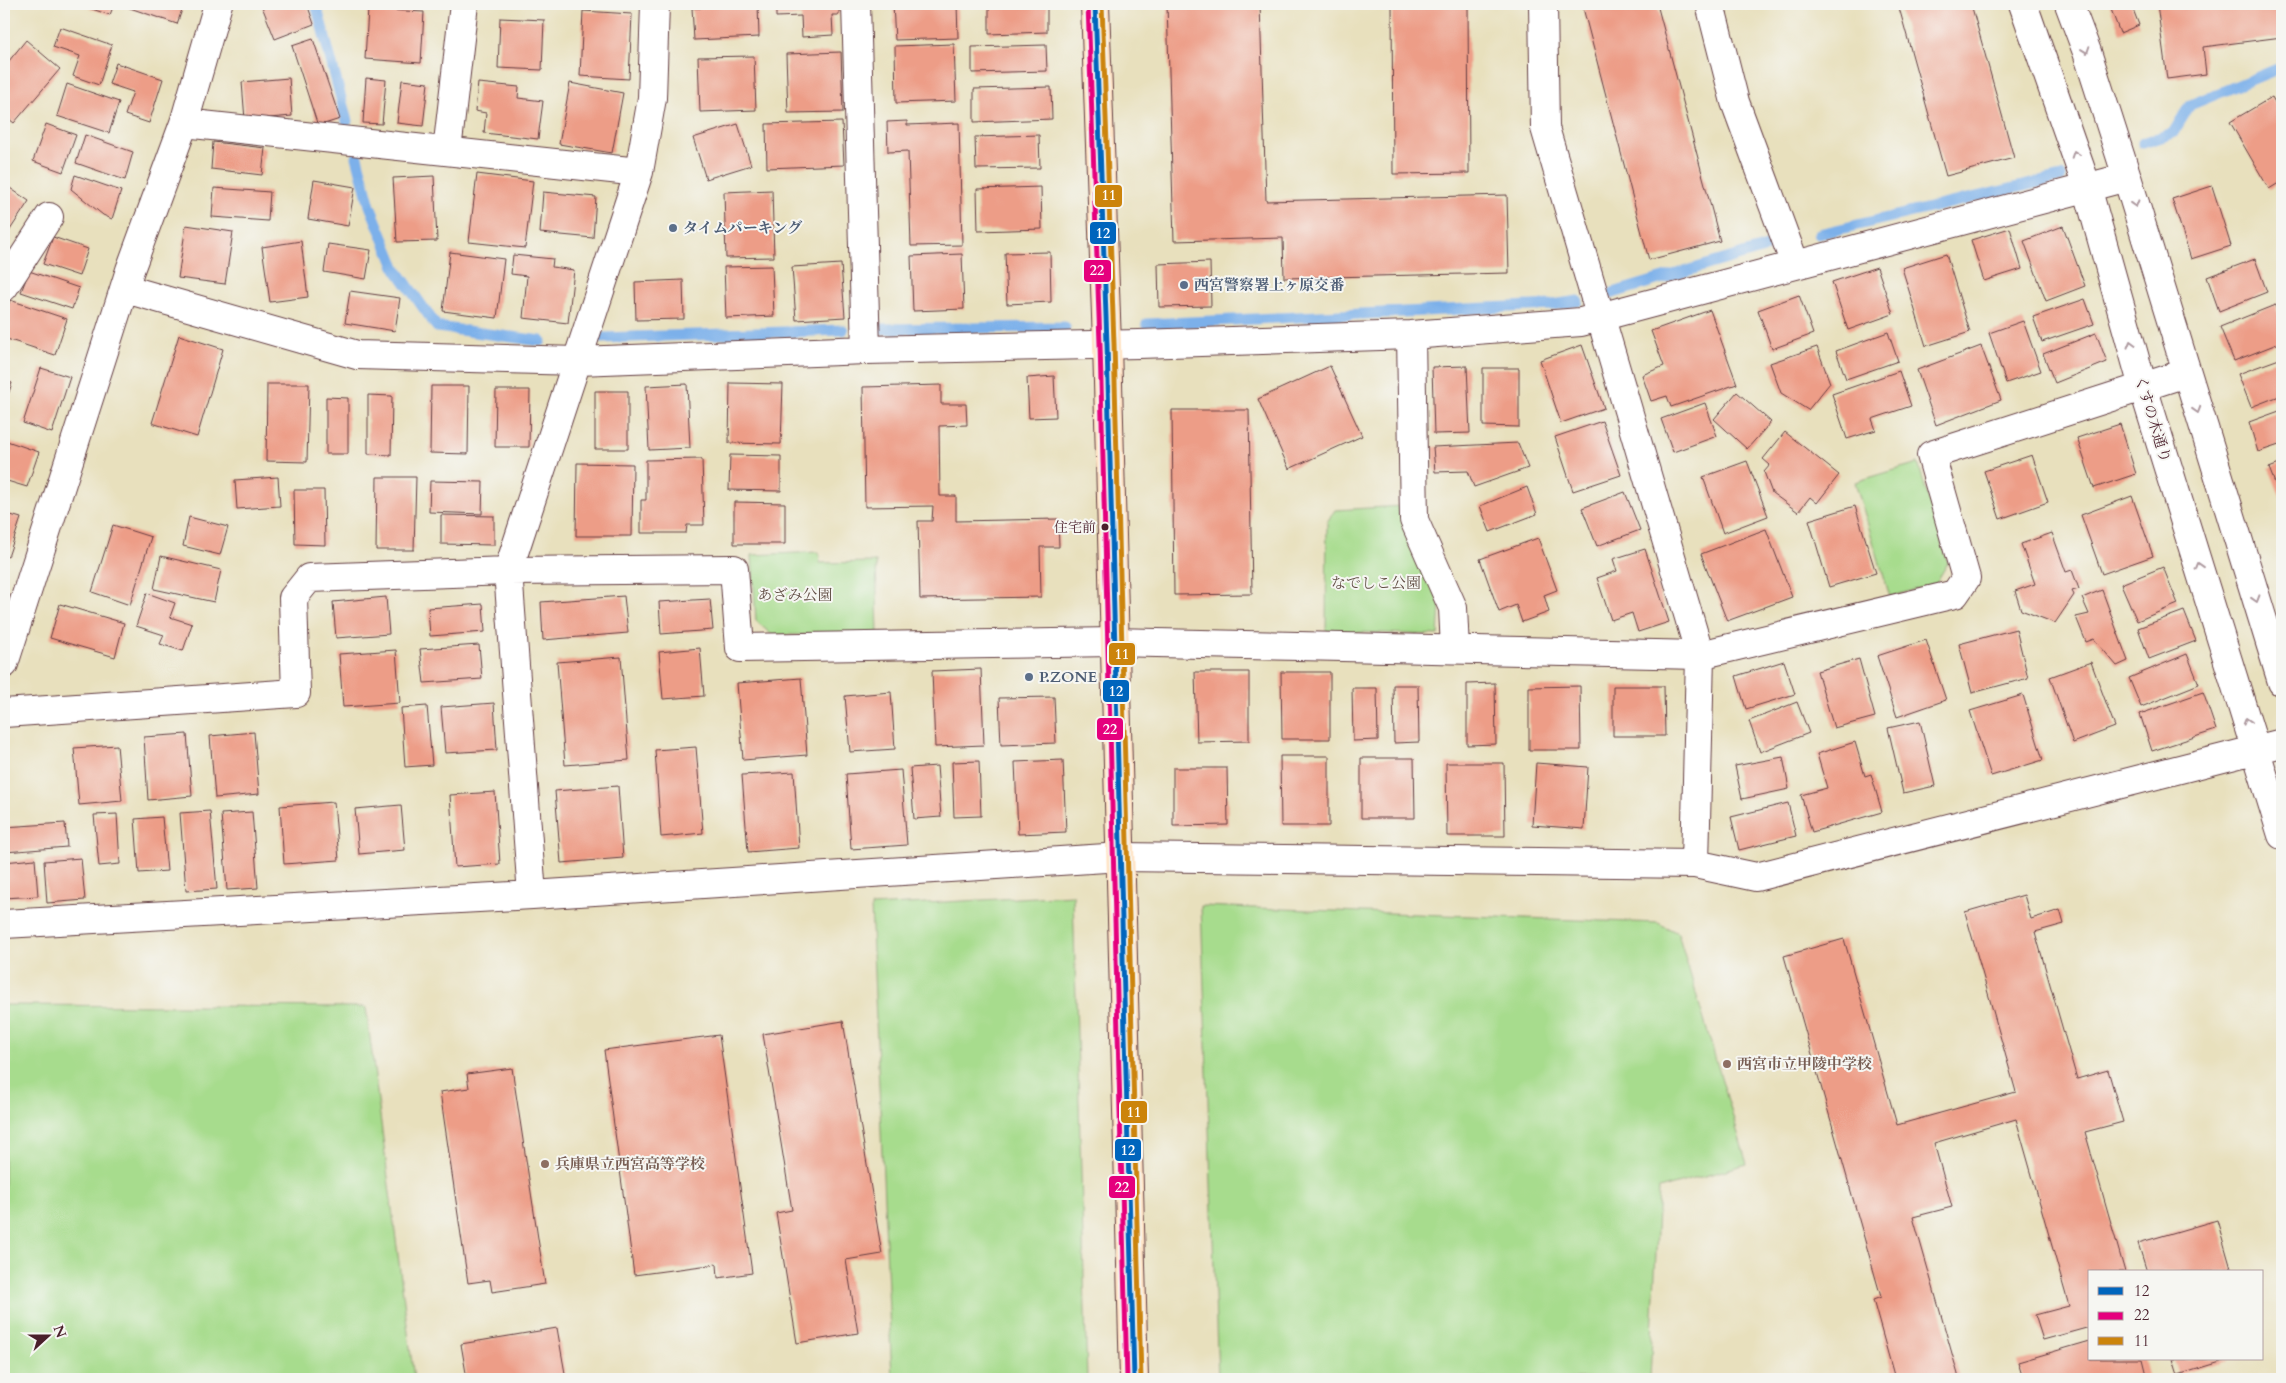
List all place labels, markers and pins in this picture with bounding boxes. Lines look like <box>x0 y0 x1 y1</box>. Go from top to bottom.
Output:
place label: タイムパーキング <box>683 218 802 238</box>
marker: タイムパーキング <box>667 222 679 234</box>
place label: 西宮警察署上ヶ原交番 <box>1194 275 1345 295</box>
marker: 西宮警察署上ヶ原交番 <box>1178 279 1190 291</box>
place label: 住宅前 <box>1054 518 1096 537</box>
marker: 住宅前 <box>1100 522 1110 532</box>
place label: P.ZONE <box>1039 667 1097 687</box>
marker: P.ZONE <box>1023 671 1035 683</box>
place label: 西宮市立甲陵中学校 <box>1737 1054 1872 1074</box>
marker: 西宮市立甲陵中学校 <box>1721 1058 1733 1070</box>
place label: 兵庫県立西宮高等学校 <box>555 1154 705 1174</box>
marker: 兵庫県立西宮高等学校 <box>539 1158 551 1170</box>

